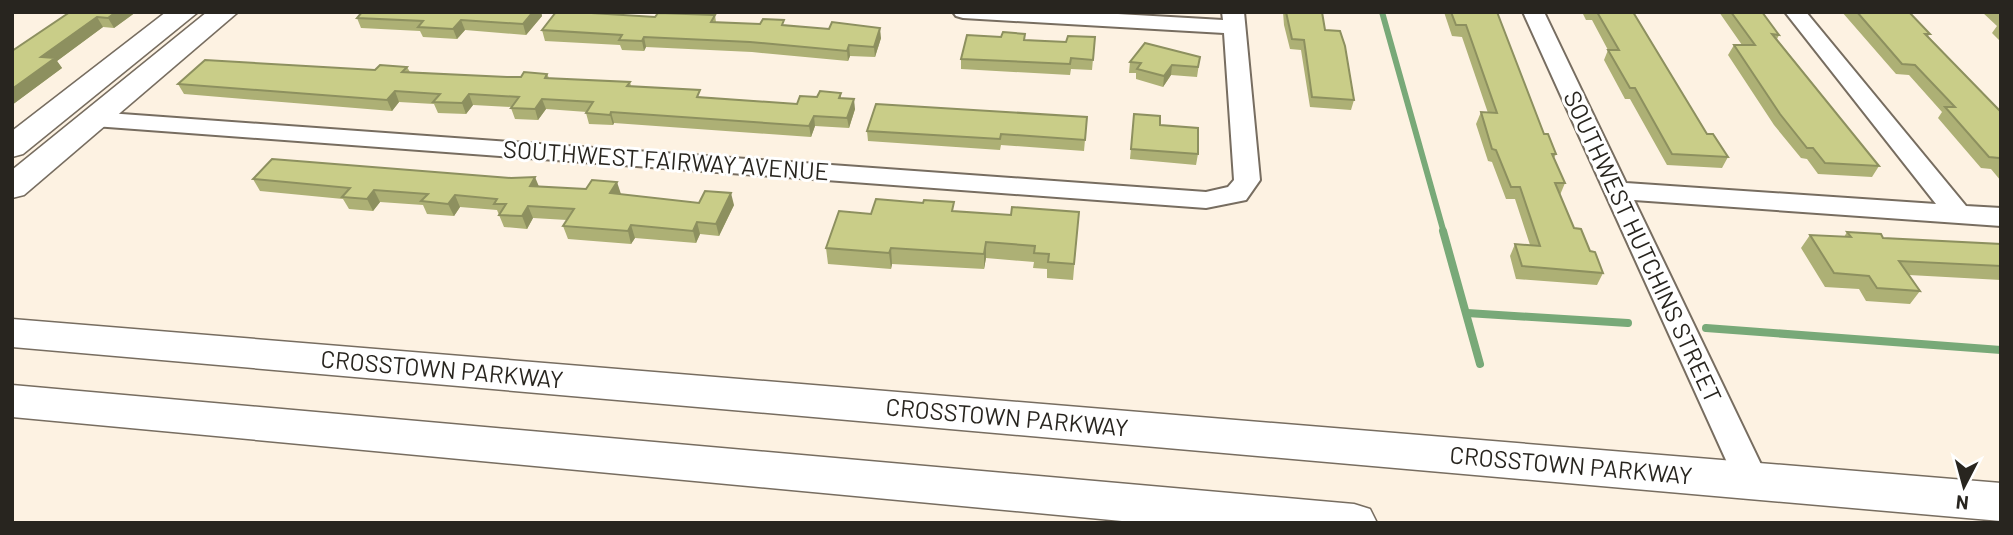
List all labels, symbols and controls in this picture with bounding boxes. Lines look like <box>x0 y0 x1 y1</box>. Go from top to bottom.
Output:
street label: SOUTHWEST HUTCHINS STREET <box>1558 86 1729 407</box>
street label: SOUTHWEST FAIRWAY AVENUE <box>502 134 830 185</box>
street label: CROSSTOWN PARKWAY <box>320 343 565 394</box>
street label: CROSSTOWN PARKWAY <box>885 391 1130 442</box>
street label: CROSSTOWN PARKWAY <box>1449 439 1694 490</box>
north arrow <box>1929 451 1999 521</box>
text: N <box>1955 491 1970 516</box>

